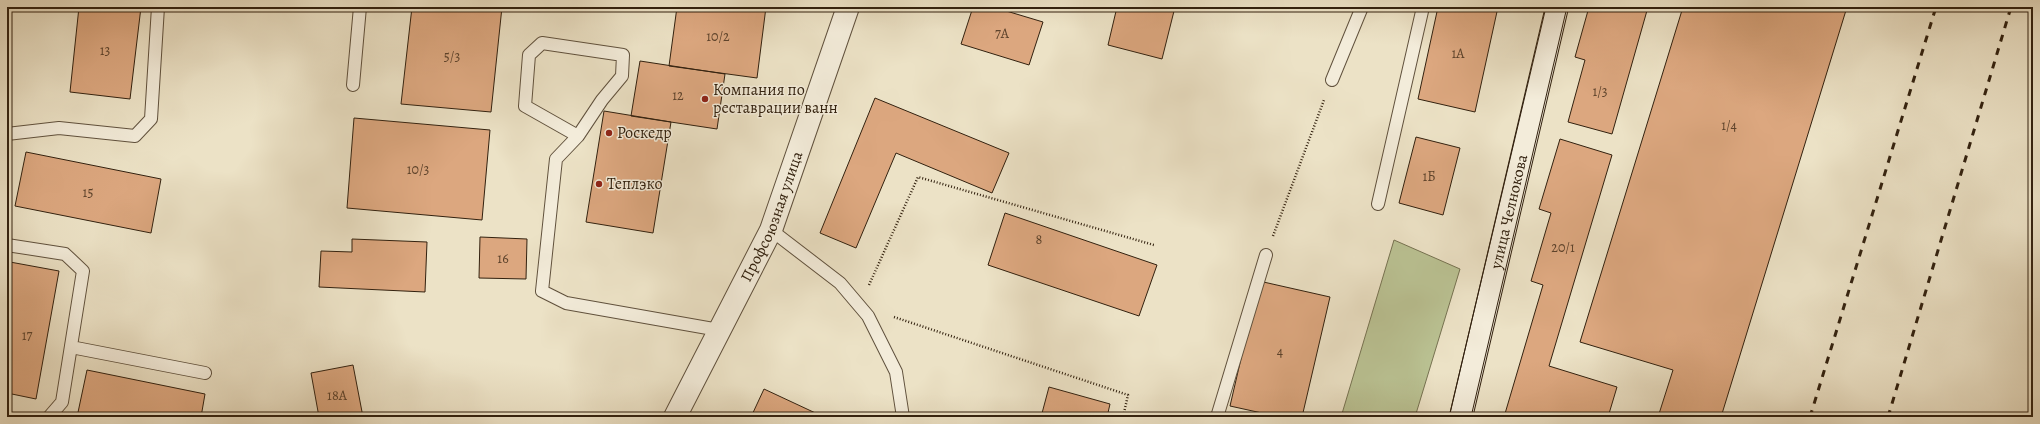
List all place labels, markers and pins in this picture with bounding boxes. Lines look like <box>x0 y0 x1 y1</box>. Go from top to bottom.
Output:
place label: Компания по реставрации ванн <box>713 79 838 119</box>
marker: Компания по реставрации ванн <box>700 94 710 104</box>
place label: Роскедр <box>617 122 672 144</box>
marker: Роскедр <box>604 128 614 138</box>
place label: Теплэко <box>607 173 663 195</box>
marker: Теплэко <box>594 179 604 189</box>

